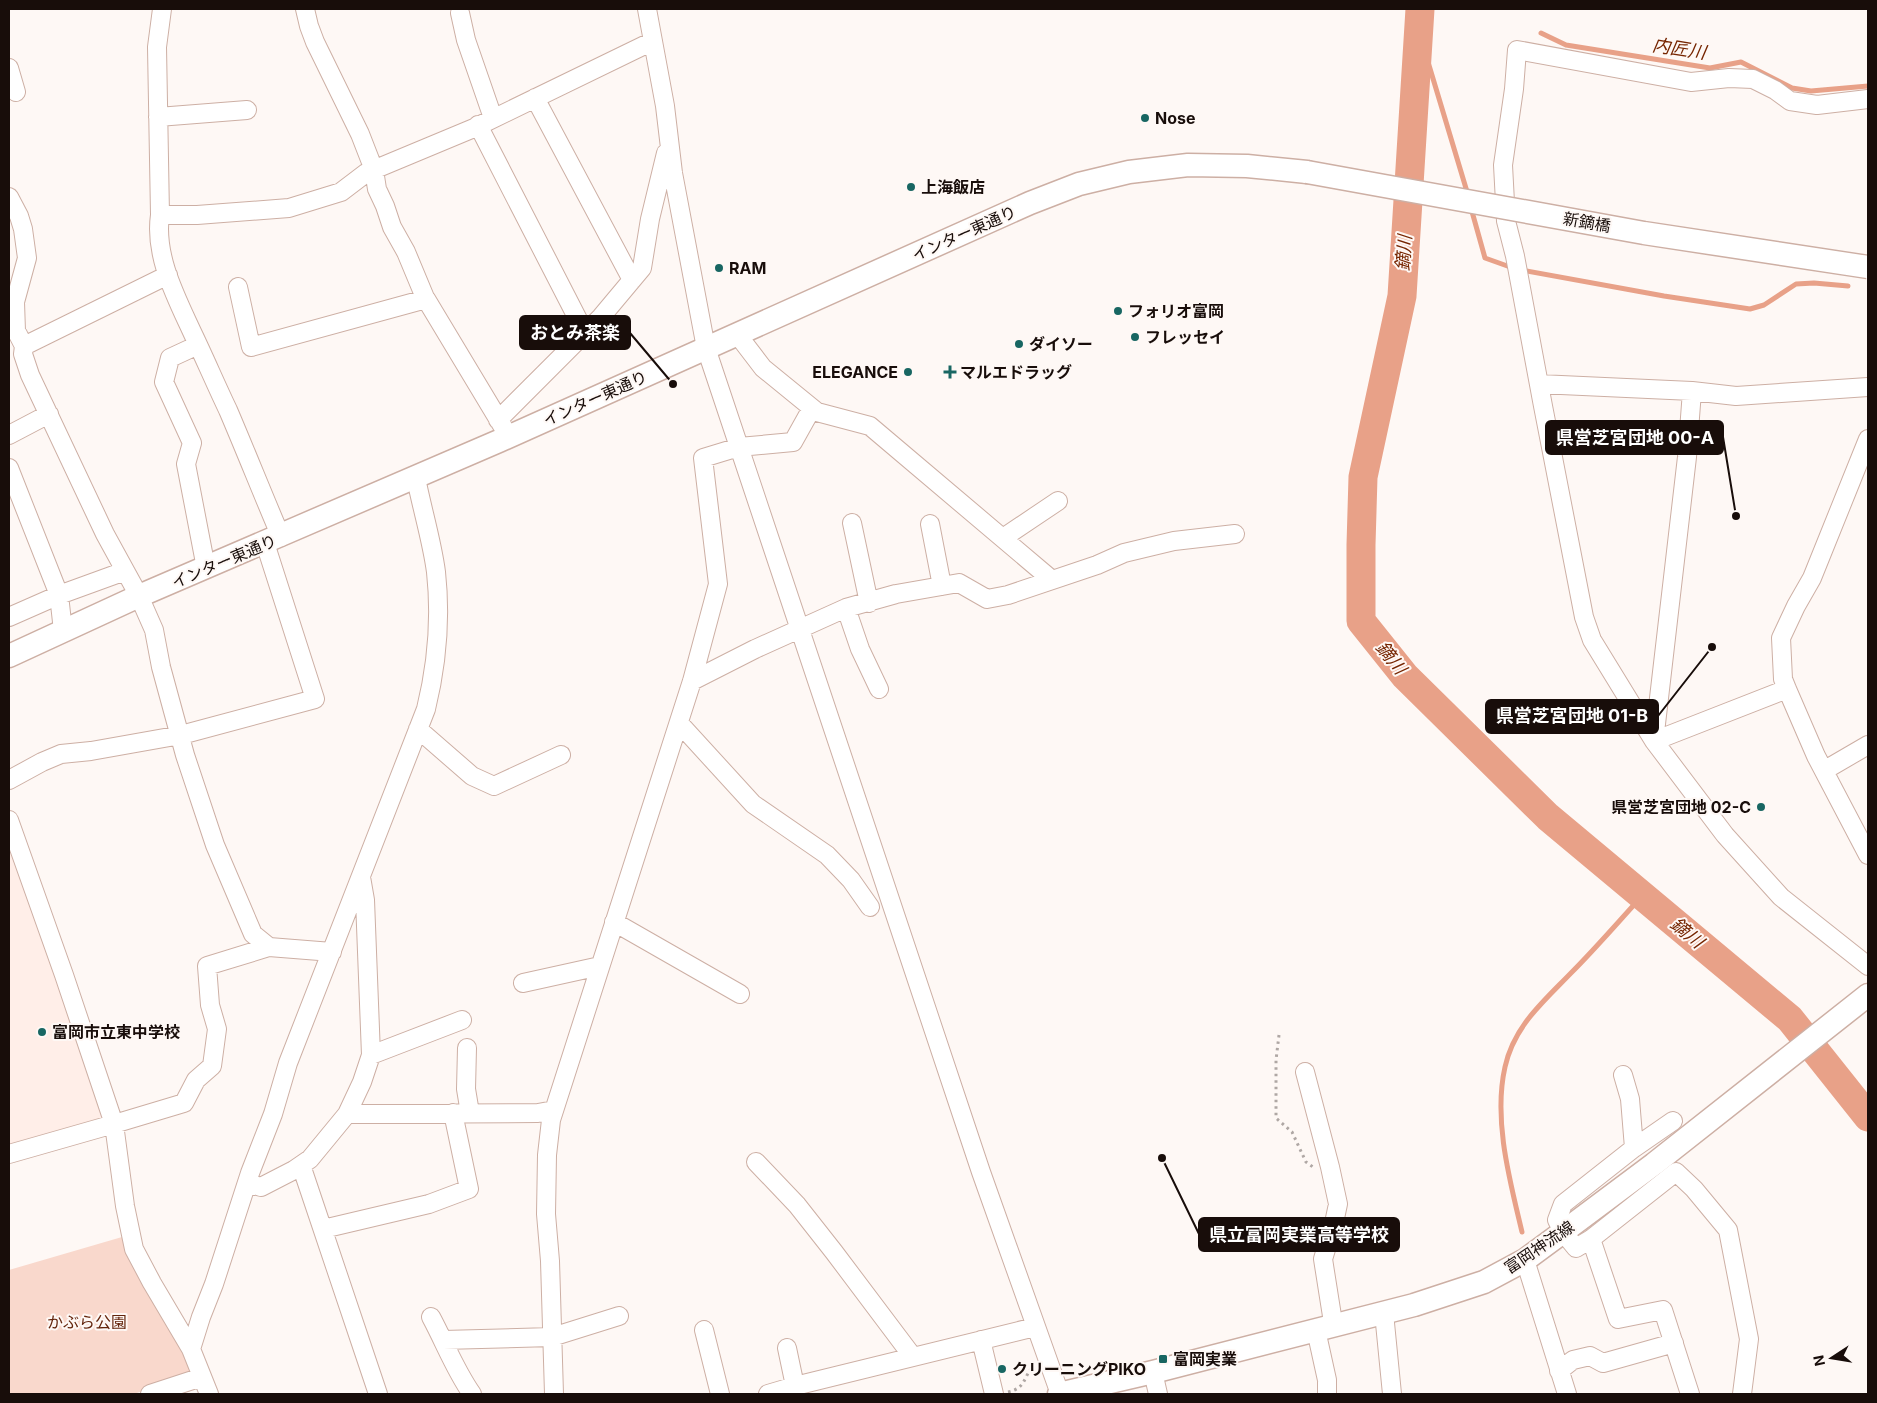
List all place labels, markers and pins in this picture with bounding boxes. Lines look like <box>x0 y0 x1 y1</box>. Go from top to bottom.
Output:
place label: Nose <box>1155 108 1196 128</box>
marker: Nose <box>1139 112 1151 124</box>
place label: 上海飯店 <box>921 177 985 197</box>
marker: 上海飯店 <box>905 181 917 193</box>
place label: RAM <box>729 258 766 278</box>
marker: RAM <box>713 262 725 274</box>
place label: フォリオ富岡 <box>1128 301 1224 321</box>
marker: フォリオ富岡 <box>1112 305 1124 317</box>
callout: おとみ茶楽 <box>520 316 630 349</box>
place label: フレッセイ <box>1145 327 1225 347</box>
marker: フレッセイ <box>1129 331 1141 343</box>
place label: ダイソー <box>1029 334 1093 354</box>
marker: ダイソー <box>1013 338 1025 350</box>
place label: ELEGANCE <box>812 362 898 382</box>
place label: マルエドラッグ <box>960 362 1072 382</box>
marker: ELEGANCE <box>902 366 914 378</box>
marker: マルエドラッグ <box>944 366 956 378</box>
callout: 県営芝宮団地 00-A <box>1546 421 1723 454</box>
callout: 県営芝宮団地 01-B <box>1486 700 1658 733</box>
place label: 県営芝宮団地 02-C <box>1611 797 1751 817</box>
marker: 県営芝宮団地 02-C <box>1755 801 1767 813</box>
place label: 富岡市立東中学校 <box>52 1022 180 1042</box>
marker: 富岡市立東中学校 <box>36 1026 48 1038</box>
callout: 県立富岡実業高等学校 <box>1199 1218 1399 1251</box>
place label: 富岡実業 <box>1173 1349 1237 1369</box>
marker: 富岡実業 <box>1157 1353 1169 1365</box>
place label: クリーニングPIKO <box>1012 1359 1146 1379</box>
marker: クリーニングPIKO <box>996 1363 1008 1375</box>

